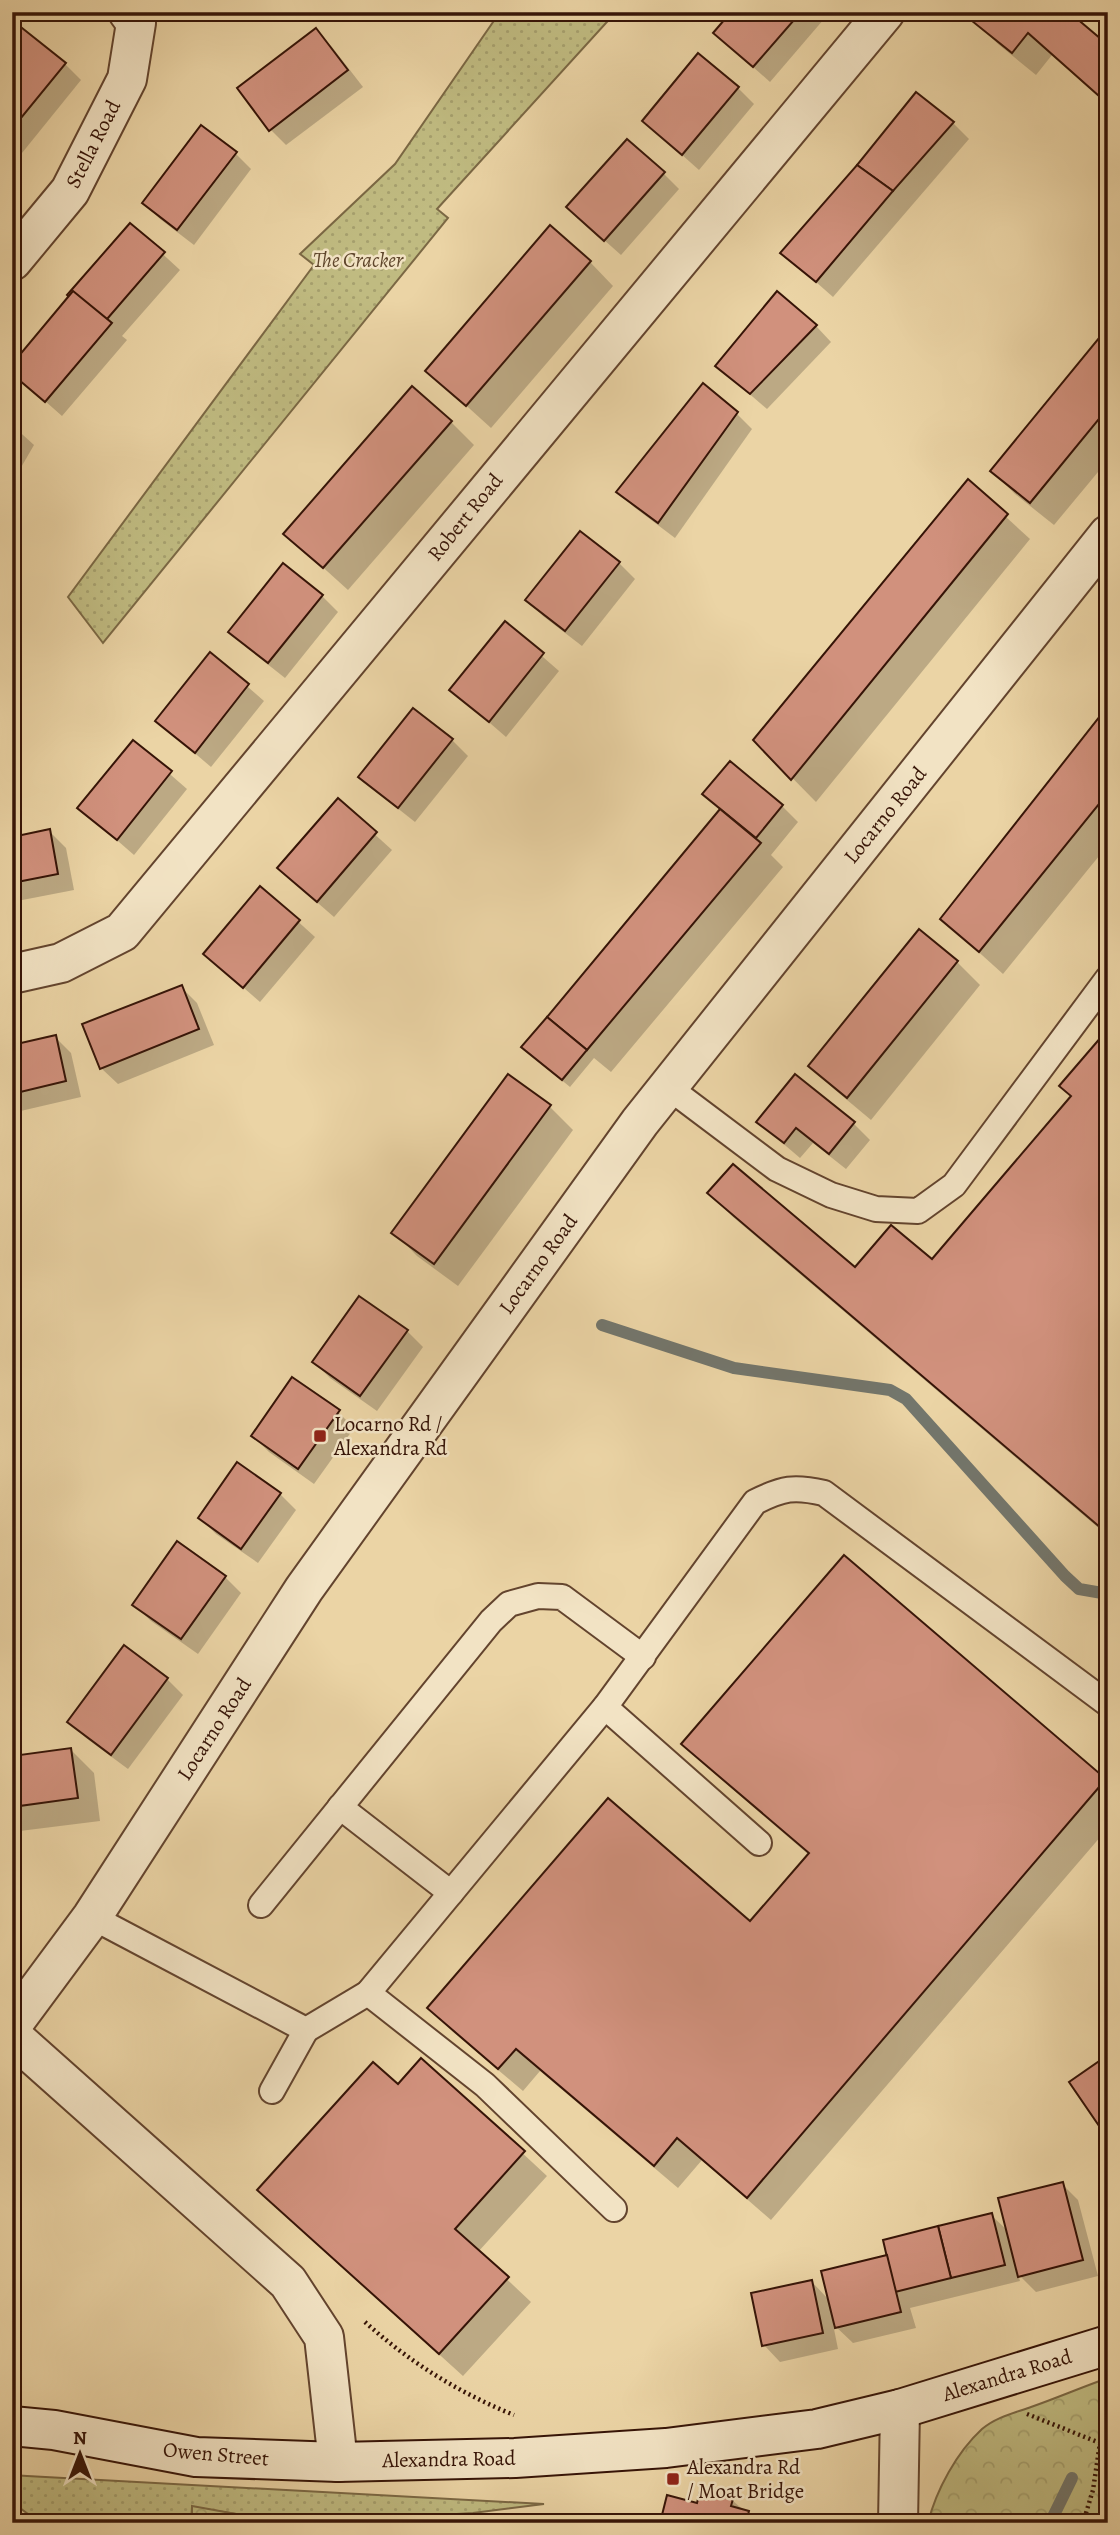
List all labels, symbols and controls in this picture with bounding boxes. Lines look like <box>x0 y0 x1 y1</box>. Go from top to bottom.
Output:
street label: Stella Road <box>59 95 127 193</box>
park label: The Cracker <box>313 246 404 274</box>
street label: Robert Road <box>421 467 510 567</box>
street label: Locarno Road <box>837 760 933 869</box>
street label: Locarno Road <box>492 1208 584 1320</box>
place label: Locarno Rd / Alexandra Rd <box>333 1410 448 1462</box>
marker: Locarno Rd / Alexandra Rd <box>312 1428 328 1444</box>
street label: Locarno Road <box>170 1672 258 1786</box>
street label: Alexandra Road <box>938 2342 1076 2408</box>
north arrow <box>46 2420 116 2490</box>
text: N <box>73 2425 87 2451</box>
street label: Owen Street <box>162 2435 270 2473</box>
street label: Alexandra Road <box>381 2444 517 2474</box>
place label: Alexandra Rd / Moat Bridge <box>686 2453 804 2505</box>
marker: Alexandra Rd / Moat Bridge <box>665 2471 681 2487</box>

